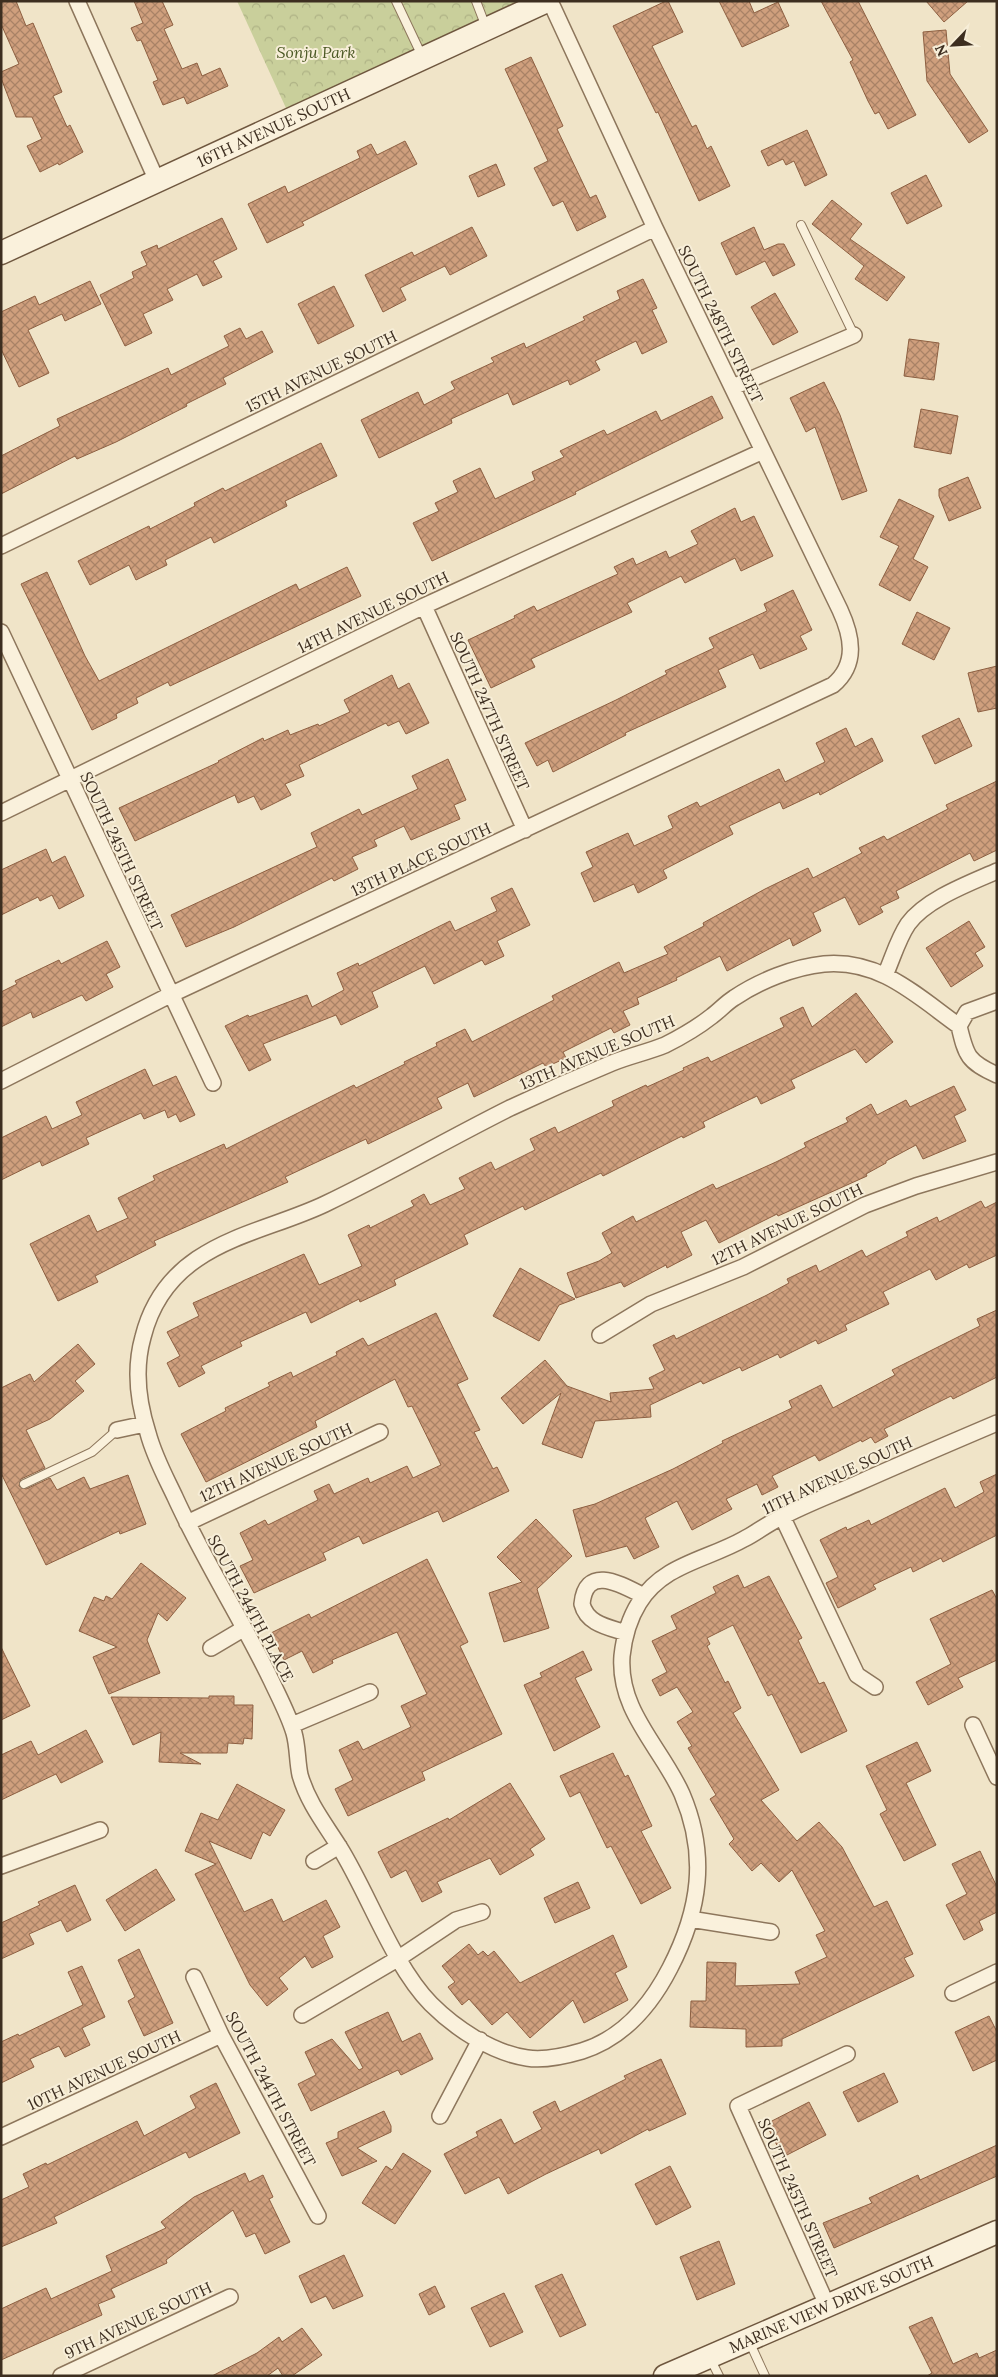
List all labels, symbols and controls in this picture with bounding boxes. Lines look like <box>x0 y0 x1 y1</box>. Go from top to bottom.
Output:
north arrow <box>928 20 978 70</box>
park label: Sonju Park <box>276 42 356 62</box>
text: N <box>931 42 952 59</box>
street label: 16TH AVENUE SOUTH <box>193 83 353 171</box>
street label: SOUTH 248TH STREET <box>674 242 768 406</box>
street label: 15TH AVENUE SOUTH <box>242 326 400 416</box>
street label: 14TH AVENUE SOUTH <box>294 567 452 657</box>
street label: SOUTH 247TH STREET <box>446 629 534 793</box>
street label: SOUTH 245TH STREET <box>76 768 168 934</box>
street label: 13TH PLACE SOUTH <box>348 818 494 900</box>
street label: 13TH AVENUE SOUTH <box>517 1010 677 1094</box>
street label: 12TH AVENUE SOUTH <box>708 1179 866 1269</box>
street label: 12TH AVENUE SOUTH <box>197 1418 355 1506</box>
street label: 11TH AVENUE SOUTH <box>759 1431 915 1519</box>
street label: SOUTH 244TH PLACE <box>204 1531 298 1685</box>
street label: SOUTH 244TH STREET <box>222 2008 320 2170</box>
street label: 10TH AVENUE SOUTH <box>24 2026 184 2114</box>
street label: SOUTH 245TH STREET <box>754 2115 842 2281</box>
street label: MARINE VIEW DRIVE SOUTH <box>726 2251 936 2357</box>
street label: 9TH AVENUE SOUTH <box>61 2277 215 2363</box>

